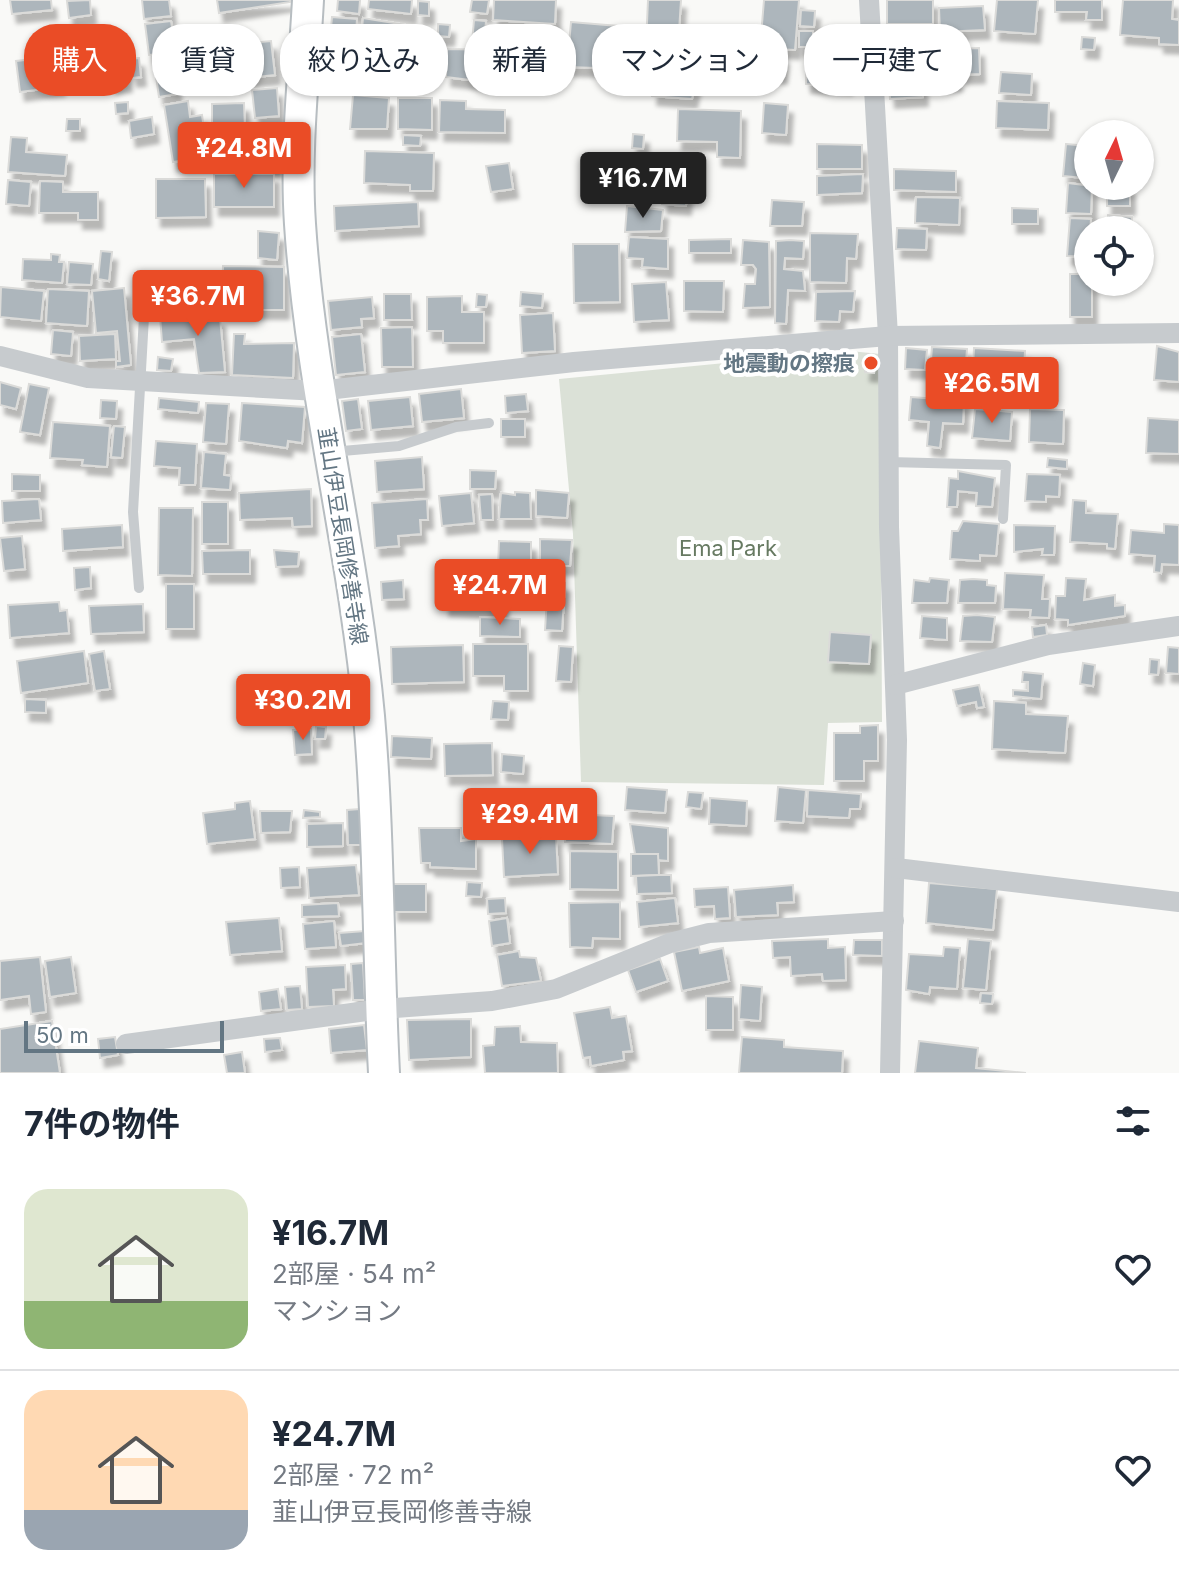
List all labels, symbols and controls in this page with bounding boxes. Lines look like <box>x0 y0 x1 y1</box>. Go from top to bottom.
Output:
chip: 購入 <box>24 24 136 96</box>
chip: 賃貸 <box>152 24 264 96</box>
chip: 絞り込み <box>280 24 448 96</box>
chip: 新着 <box>464 24 576 96</box>
chip: マンション <box>592 24 788 96</box>
chip: 一戸建て <box>804 24 972 96</box>
north arrow <box>1074 120 1154 200</box>
map controls <box>1074 120 1154 296</box>
pin: ¥24.8M <box>179 122 309 190</box>
text: ¥24.8M <box>196 132 292 163</box>
pin: ¥16.7M <box>578 152 708 220</box>
text: ¥16.7M <box>598 162 688 193</box>
button: locate <box>1074 216 1154 296</box>
pin: ¥36.7M <box>133 270 263 338</box>
text: ¥36.7M <box>150 280 246 311</box>
place label: 地震動の擦痕 <box>723 350 855 376</box>
marker: 地震動の擦痕 <box>862 354 880 372</box>
pin: ¥26.5M <box>927 357 1057 425</box>
text: ¥26.5M <box>944 367 1040 398</box>
street label: 韮山伊豆長岡修善寺線 <box>313 425 373 647</box>
park label: Ema Park <box>679 535 777 561</box>
pin: ¥24.7M <box>435 559 565 627</box>
text: ¥24.7M <box>453 569 547 600</box>
pin: ¥30.2M <box>238 674 368 742</box>
text: ¥30.2M <box>254 684 352 715</box>
pin: ¥29.4M <box>465 788 595 856</box>
text: ¥29.4M <box>481 798 579 829</box>
scale bar <box>24 1017 224 1053</box>
text: 50 m <box>36 1022 89 1048</box>
icon: filters <box>1111 1099 1155 1143</box>
text: 7件の物件 <box>24 1103 180 1144</box>
text: ¥16.7M <box>272 1212 389 1253</box>
icon: home <box>88 1221 184 1317</box>
icon: heart <box>1111 1247 1155 1291</box>
text: 2部屋 · 54 m² <box>272 1258 436 1289</box>
text: マンション <box>272 1295 402 1326</box>
text: ¥24.7M <box>272 1413 396 1454</box>
icon: home <box>88 1422 184 1518</box>
icon: heart <box>1111 1448 1155 1492</box>
text: 2部屋 · 72 m² <box>272 1459 434 1490</box>
text: 韮山伊豆長岡修善寺線 <box>272 1496 532 1527</box>

